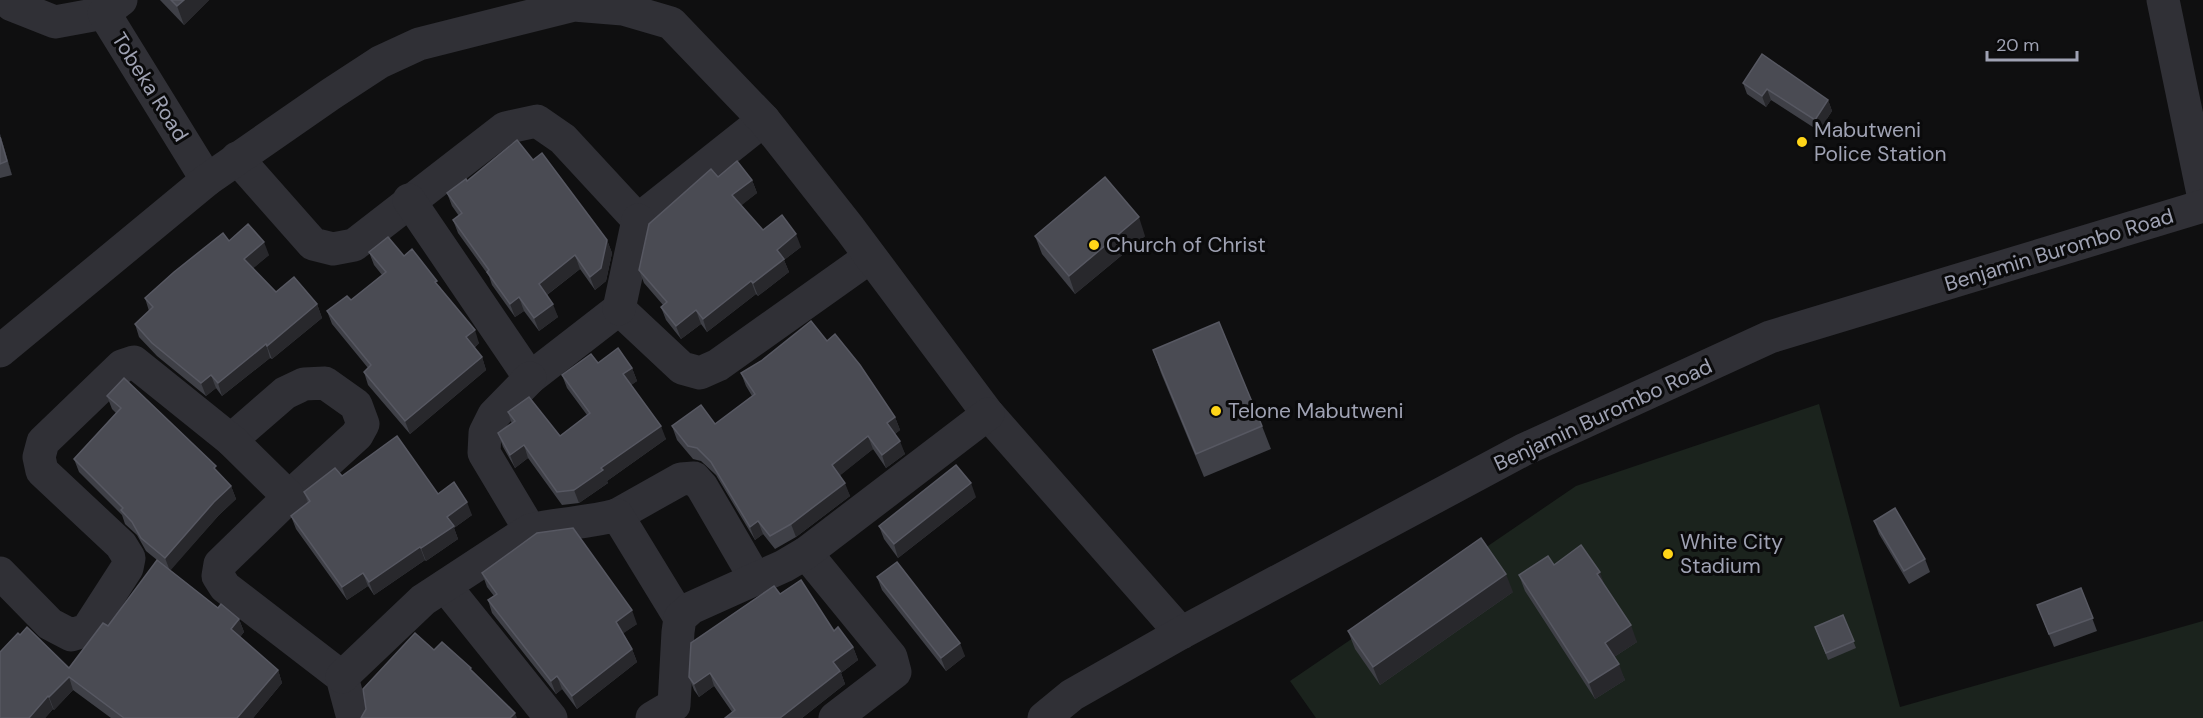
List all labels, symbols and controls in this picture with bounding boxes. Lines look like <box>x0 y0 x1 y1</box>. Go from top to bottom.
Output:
scale bar <box>1987 24 2077 62</box>
street label: Tobeka Road <box>105 27 195 147</box>
text: 20 m <box>1996 33 2039 57</box>
place label: Mabutweni Police Station <box>1814 116 1947 168</box>
marker: Mabutweni Police Station <box>1795 135 1809 149</box>
street label: Benjamin Burombo Road <box>1941 202 2177 298</box>
place label: Church of Christ <box>1106 231 1266 259</box>
marker: Church of Christ <box>1087 238 1101 252</box>
street label: Benjamin Burombo Road <box>1489 352 1717 478</box>
place label: Telone Mabutweni <box>1228 397 1404 425</box>
marker: Telone Mabutweni <box>1209 404 1223 418</box>
place label: White City Stadium <box>1680 528 1783 580</box>
marker: White City Stadium <box>1661 547 1675 561</box>

